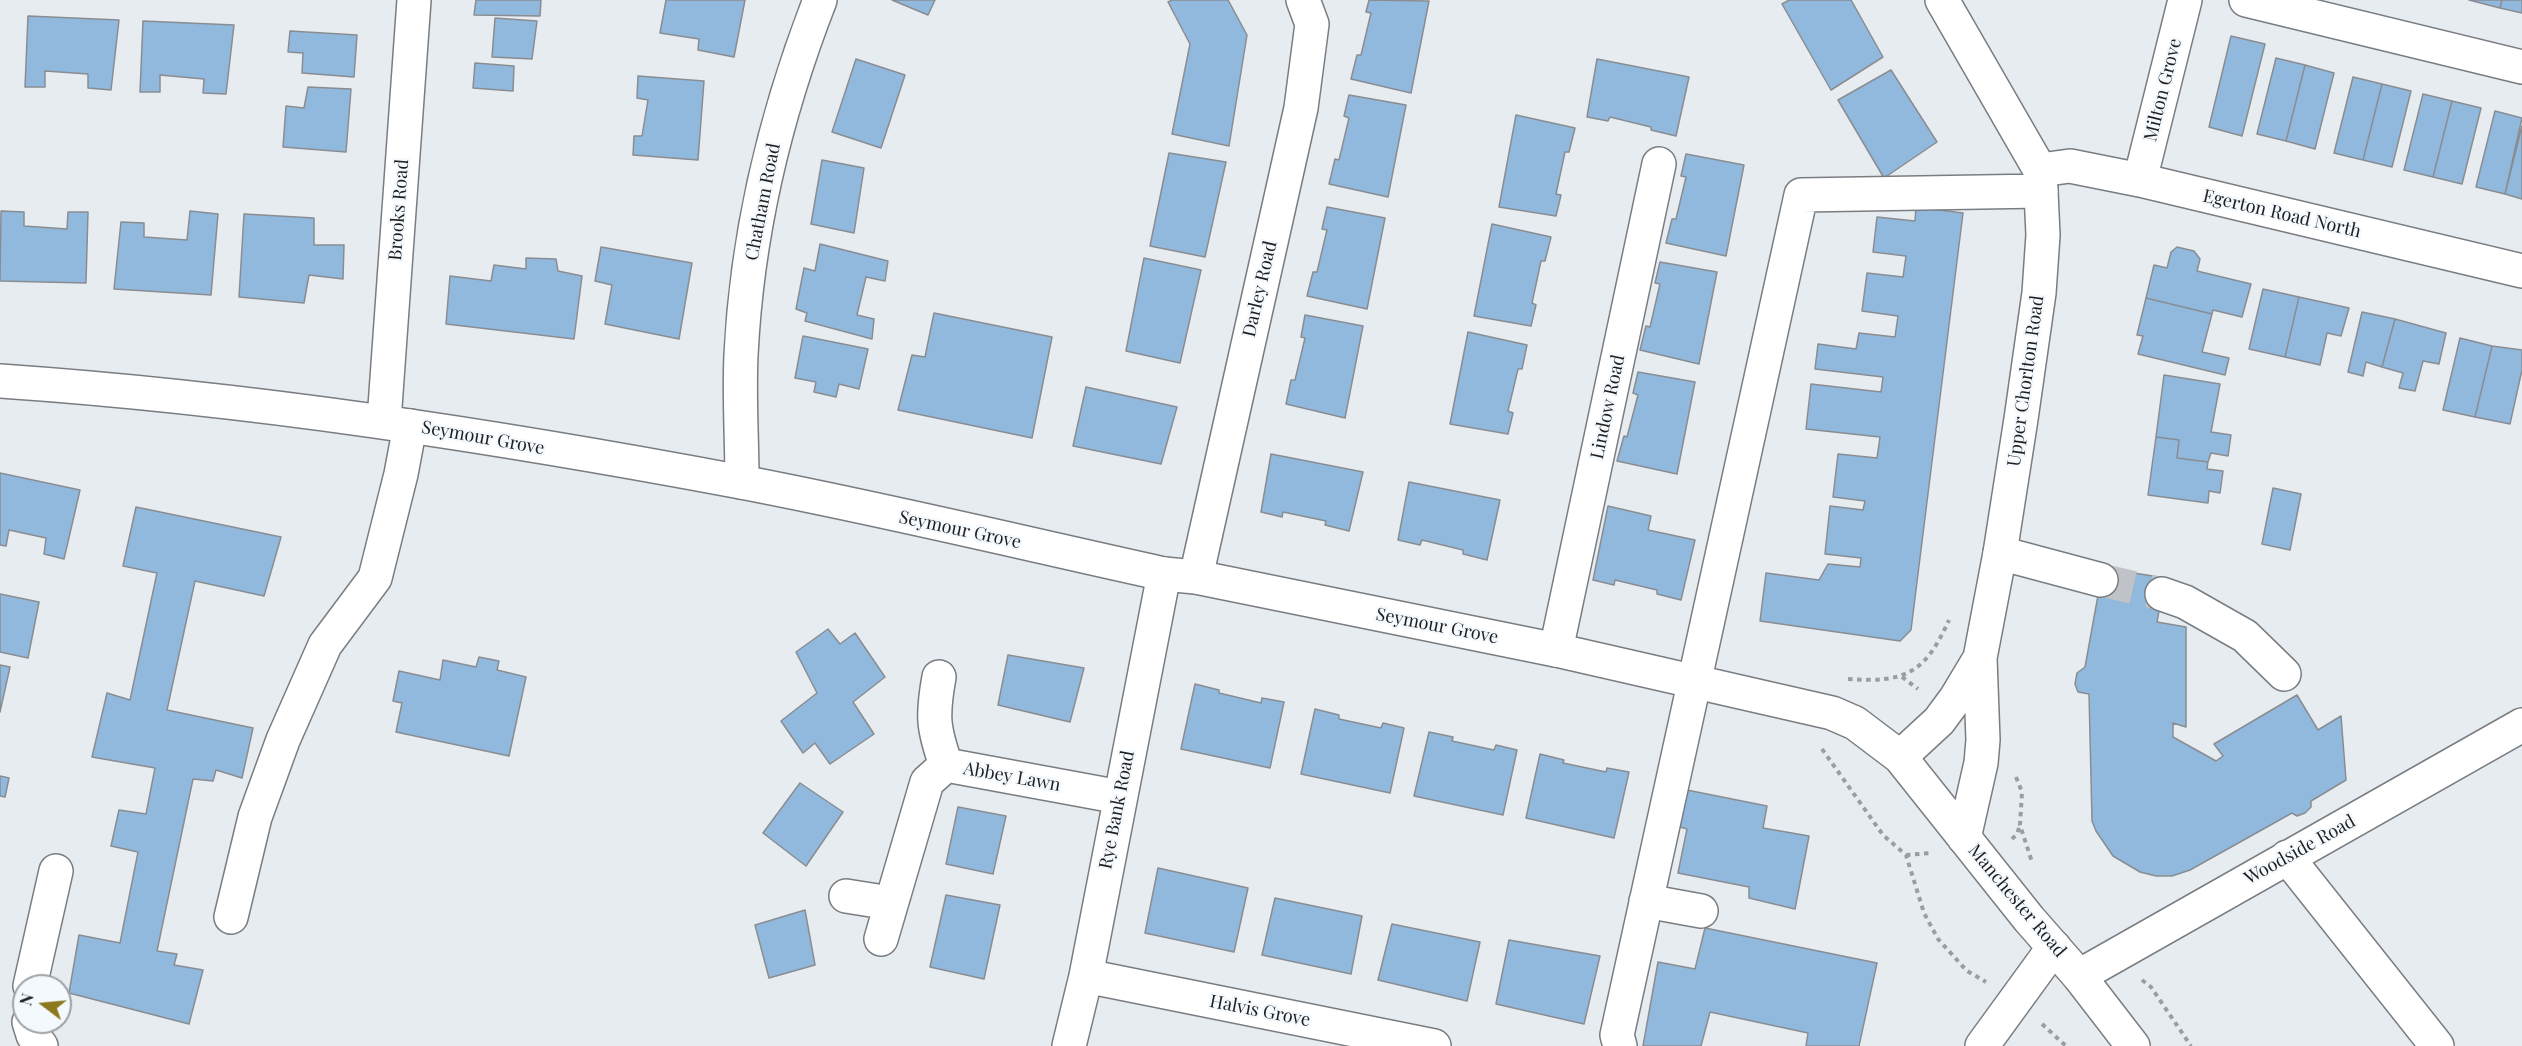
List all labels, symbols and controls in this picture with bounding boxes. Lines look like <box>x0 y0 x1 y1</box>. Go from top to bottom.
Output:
street label: Milton Grove <box>2140 36 2186 144</box>
street label: Chatham Road <box>741 141 785 263</box>
street label: Brooks Road <box>385 159 413 261</box>
street label: Egerton Road North <box>2201 185 2363 243</box>
street label: Darley Road <box>1238 239 1282 339</box>
street label: Upper Chorlton Road <box>2003 294 2049 468</box>
street label: Lindow Road <box>1586 353 1630 461</box>
street label: Seymour Grove <box>420 417 546 459</box>
street label: Seymour Grove <box>897 507 1023 553</box>
street label: Seymour Grove <box>1374 604 1500 648</box>
street label: Rye Bank Road <box>1095 749 1139 871</box>
street label: Abbey Lawn <box>962 758 1062 796</box>
street label: Woodside Road <box>2241 811 2359 889</box>
street label: Manchester Road <box>1964 840 2070 962</box>
north arrow <box>12 974 72 1034</box>
text: N <box>14 991 38 1008</box>
street label: Halvis Grove <box>1208 991 1312 1031</box>

